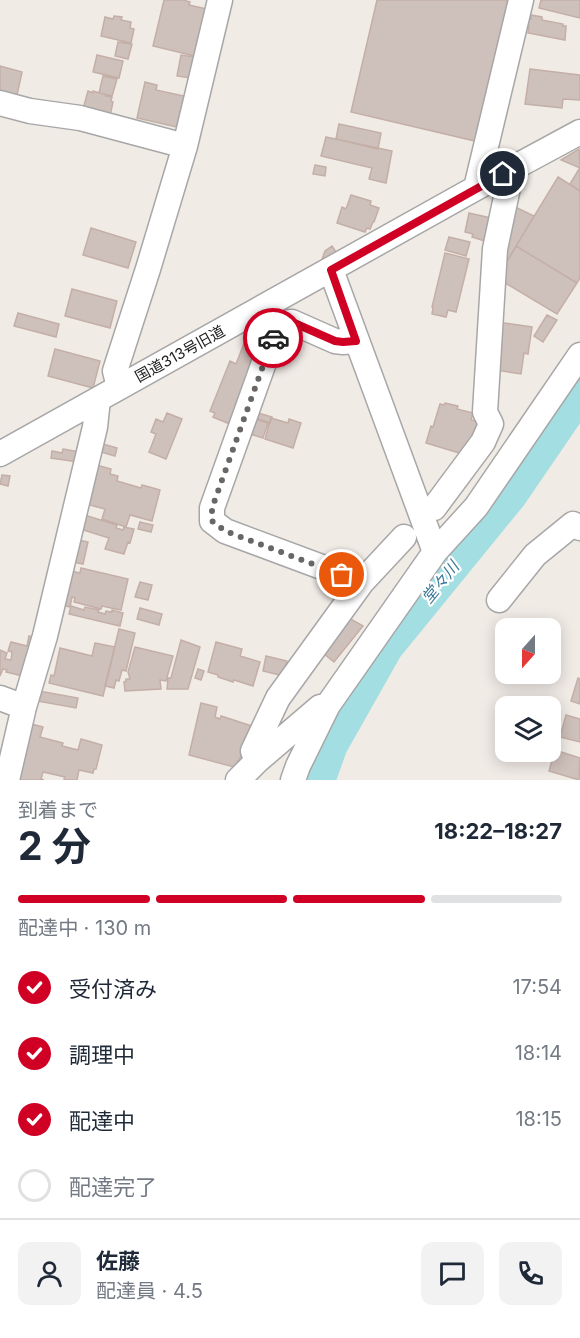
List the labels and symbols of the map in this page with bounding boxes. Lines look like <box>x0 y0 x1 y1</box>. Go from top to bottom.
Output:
pin <box>477 148 528 199</box>
courier <box>243 308 303 368</box>
street label: 国道313号旧道 <box>132 321 228 386</box>
pin <box>316 549 367 600</box>
water label: 堂々川 <box>417 556 464 607</box>
north arrow <box>495 618 561 684</box>

